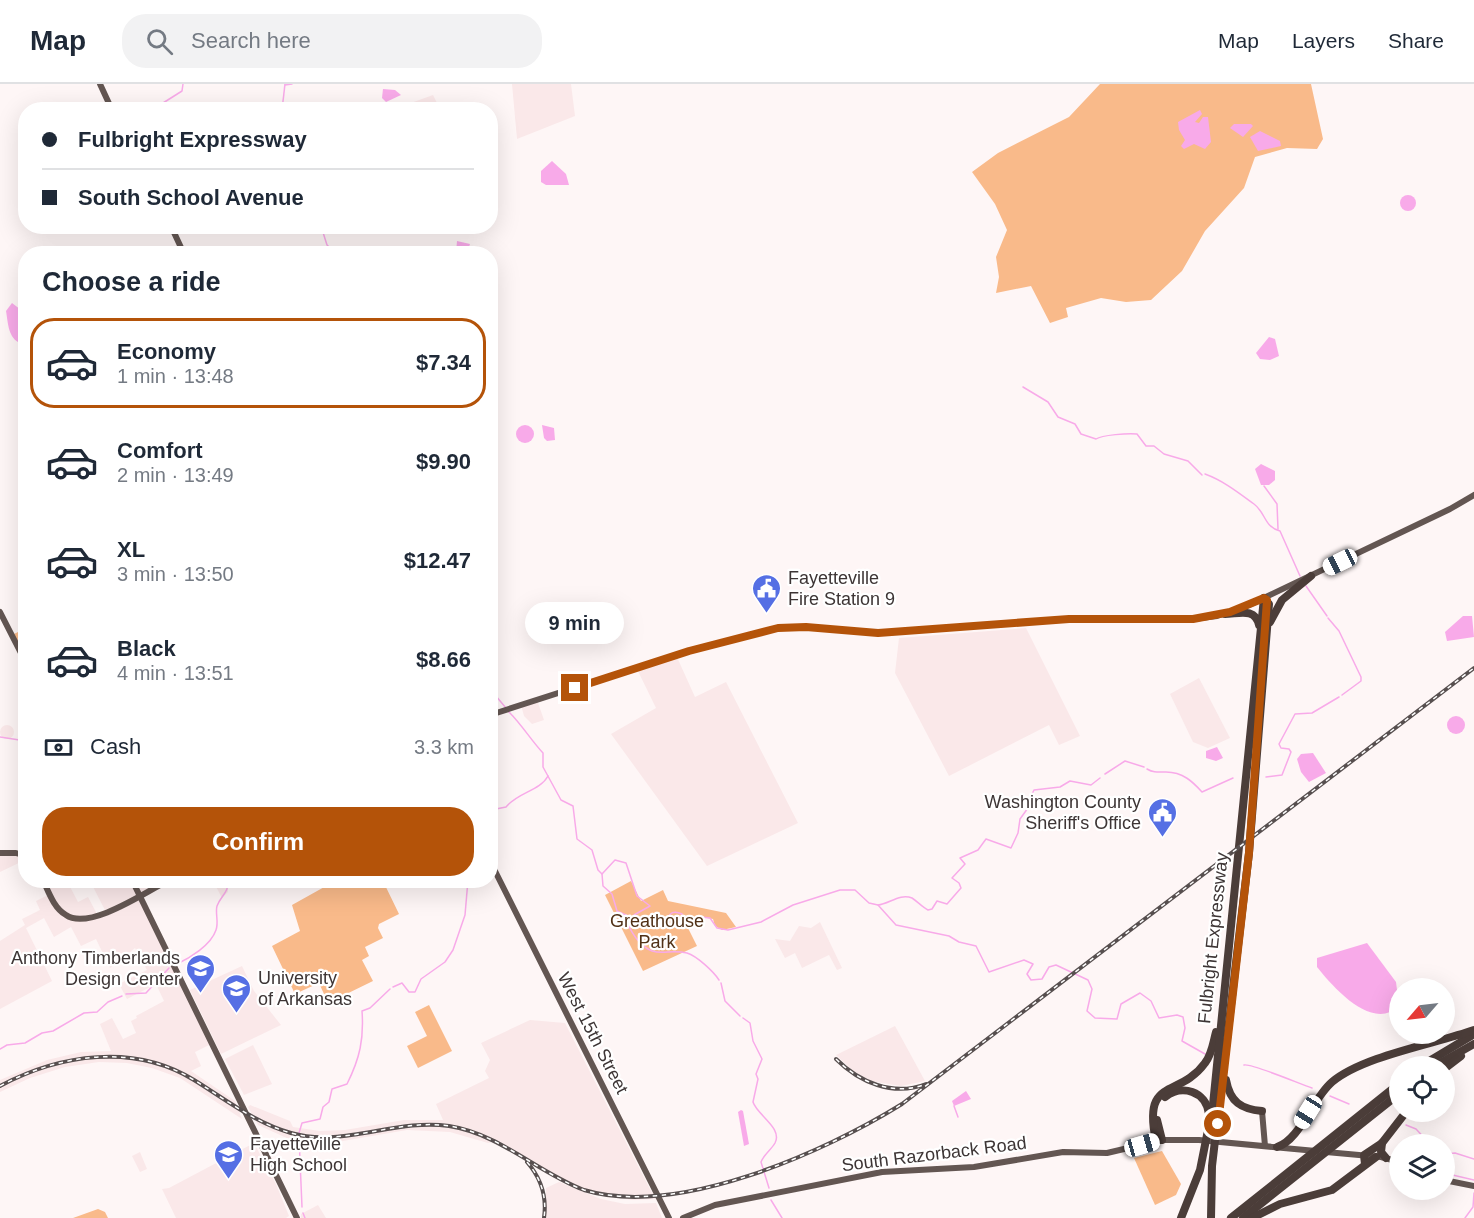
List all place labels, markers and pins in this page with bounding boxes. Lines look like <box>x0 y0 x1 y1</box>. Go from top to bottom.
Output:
place label: Fayetteville Fire Station 9 <box>788 568 895 609</box>
public building icon: Fayetteville Fire Station 9 <box>751 572 783 614</box>
place label: Washington County Sheriff's Office <box>985 792 1141 833</box>
public building icon: Washington County Sheriff's Office <box>1146 796 1178 838</box>
place label: Anthony Timberlands Design Center <box>11 948 180 989</box>
school or university icon: Anthony Timberlands Design Center <box>185 952 217 994</box>
place label: University of Arkansas <box>258 968 352 1009</box>
school or university icon: University of Arkansas <box>221 972 253 1014</box>
place label: Fayetteville High School <box>250 1134 347 1175</box>
school or university icon: Fayetteville High School <box>213 1138 245 1180</box>

